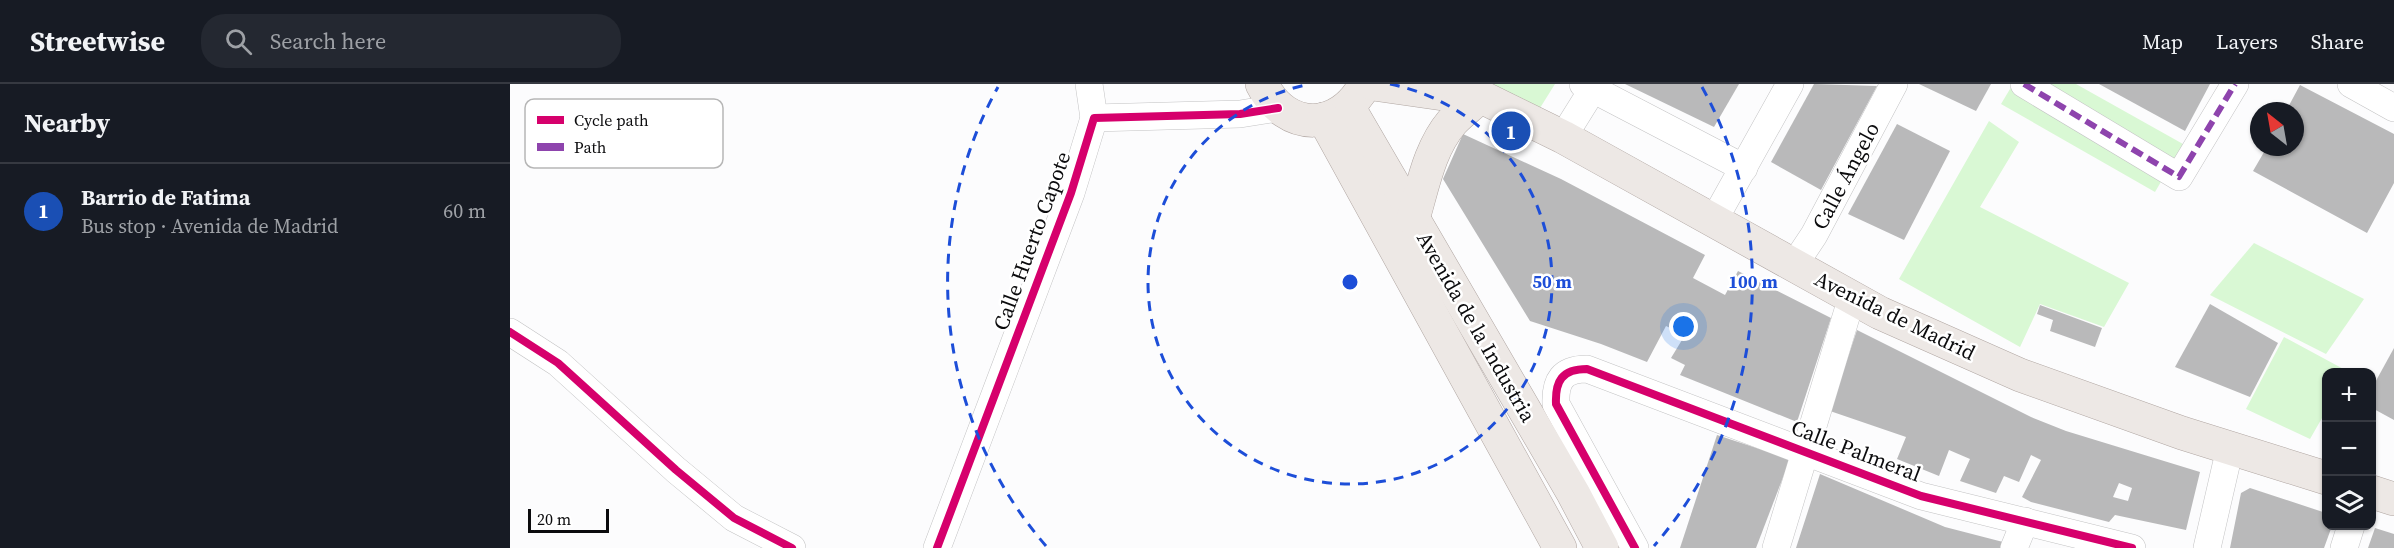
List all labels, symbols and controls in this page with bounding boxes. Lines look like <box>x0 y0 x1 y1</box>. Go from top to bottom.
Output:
search box <box>201 14 621 68</box>
text: Streetwise <box>30 22 165 60</box>
icon: search <box>222 25 255 58</box>
text: Search here <box>270 26 386 56</box>
text: Map <box>2142 27 2183 56</box>
text: Layers <box>2216 27 2278 56</box>
text: Share <box>2311 27 2364 56</box>
legend <box>525 99 723 168</box>
north arrow <box>2250 102 2304 156</box>
text: Nearby <box>24 105 110 141</box>
pin: 1 <box>1492 108 1530 154</box>
text: Cycle path <box>574 109 649 131</box>
street label: Calle Ángelo <box>1805 117 1886 235</box>
text: Path <box>574 136 607 158</box>
street label: Calle Huerto Capote <box>986 148 1077 334</box>
text: Barrio de Fatima <box>81 182 250 212</box>
text: 1 <box>38 197 49 225</box>
text: 60 m <box>443 197 486 225</box>
text: Bus stop · Avenida de Madrid <box>81 212 338 240</box>
street label: Avenida de la Industria <box>1410 226 1543 427</box>
street label: Avenida de Madrid <box>1810 264 1981 367</box>
text: 50 m <box>1532 269 1572 294</box>
text: 100 m <box>1728 269 1778 294</box>
centre of rings <box>1340 272 1360 292</box>
your location <box>1669 312 1698 341</box>
map controls <box>2322 368 2376 530</box>
button: + <box>2322 368 2376 422</box>
street label: Calle Palmeral <box>1787 413 1925 489</box>
button: − <box>2322 422 2376 476</box>
button: layers <box>2322 476 2376 530</box>
scale bar <box>528 506 609 534</box>
text: 20 m <box>537 508 571 530</box>

